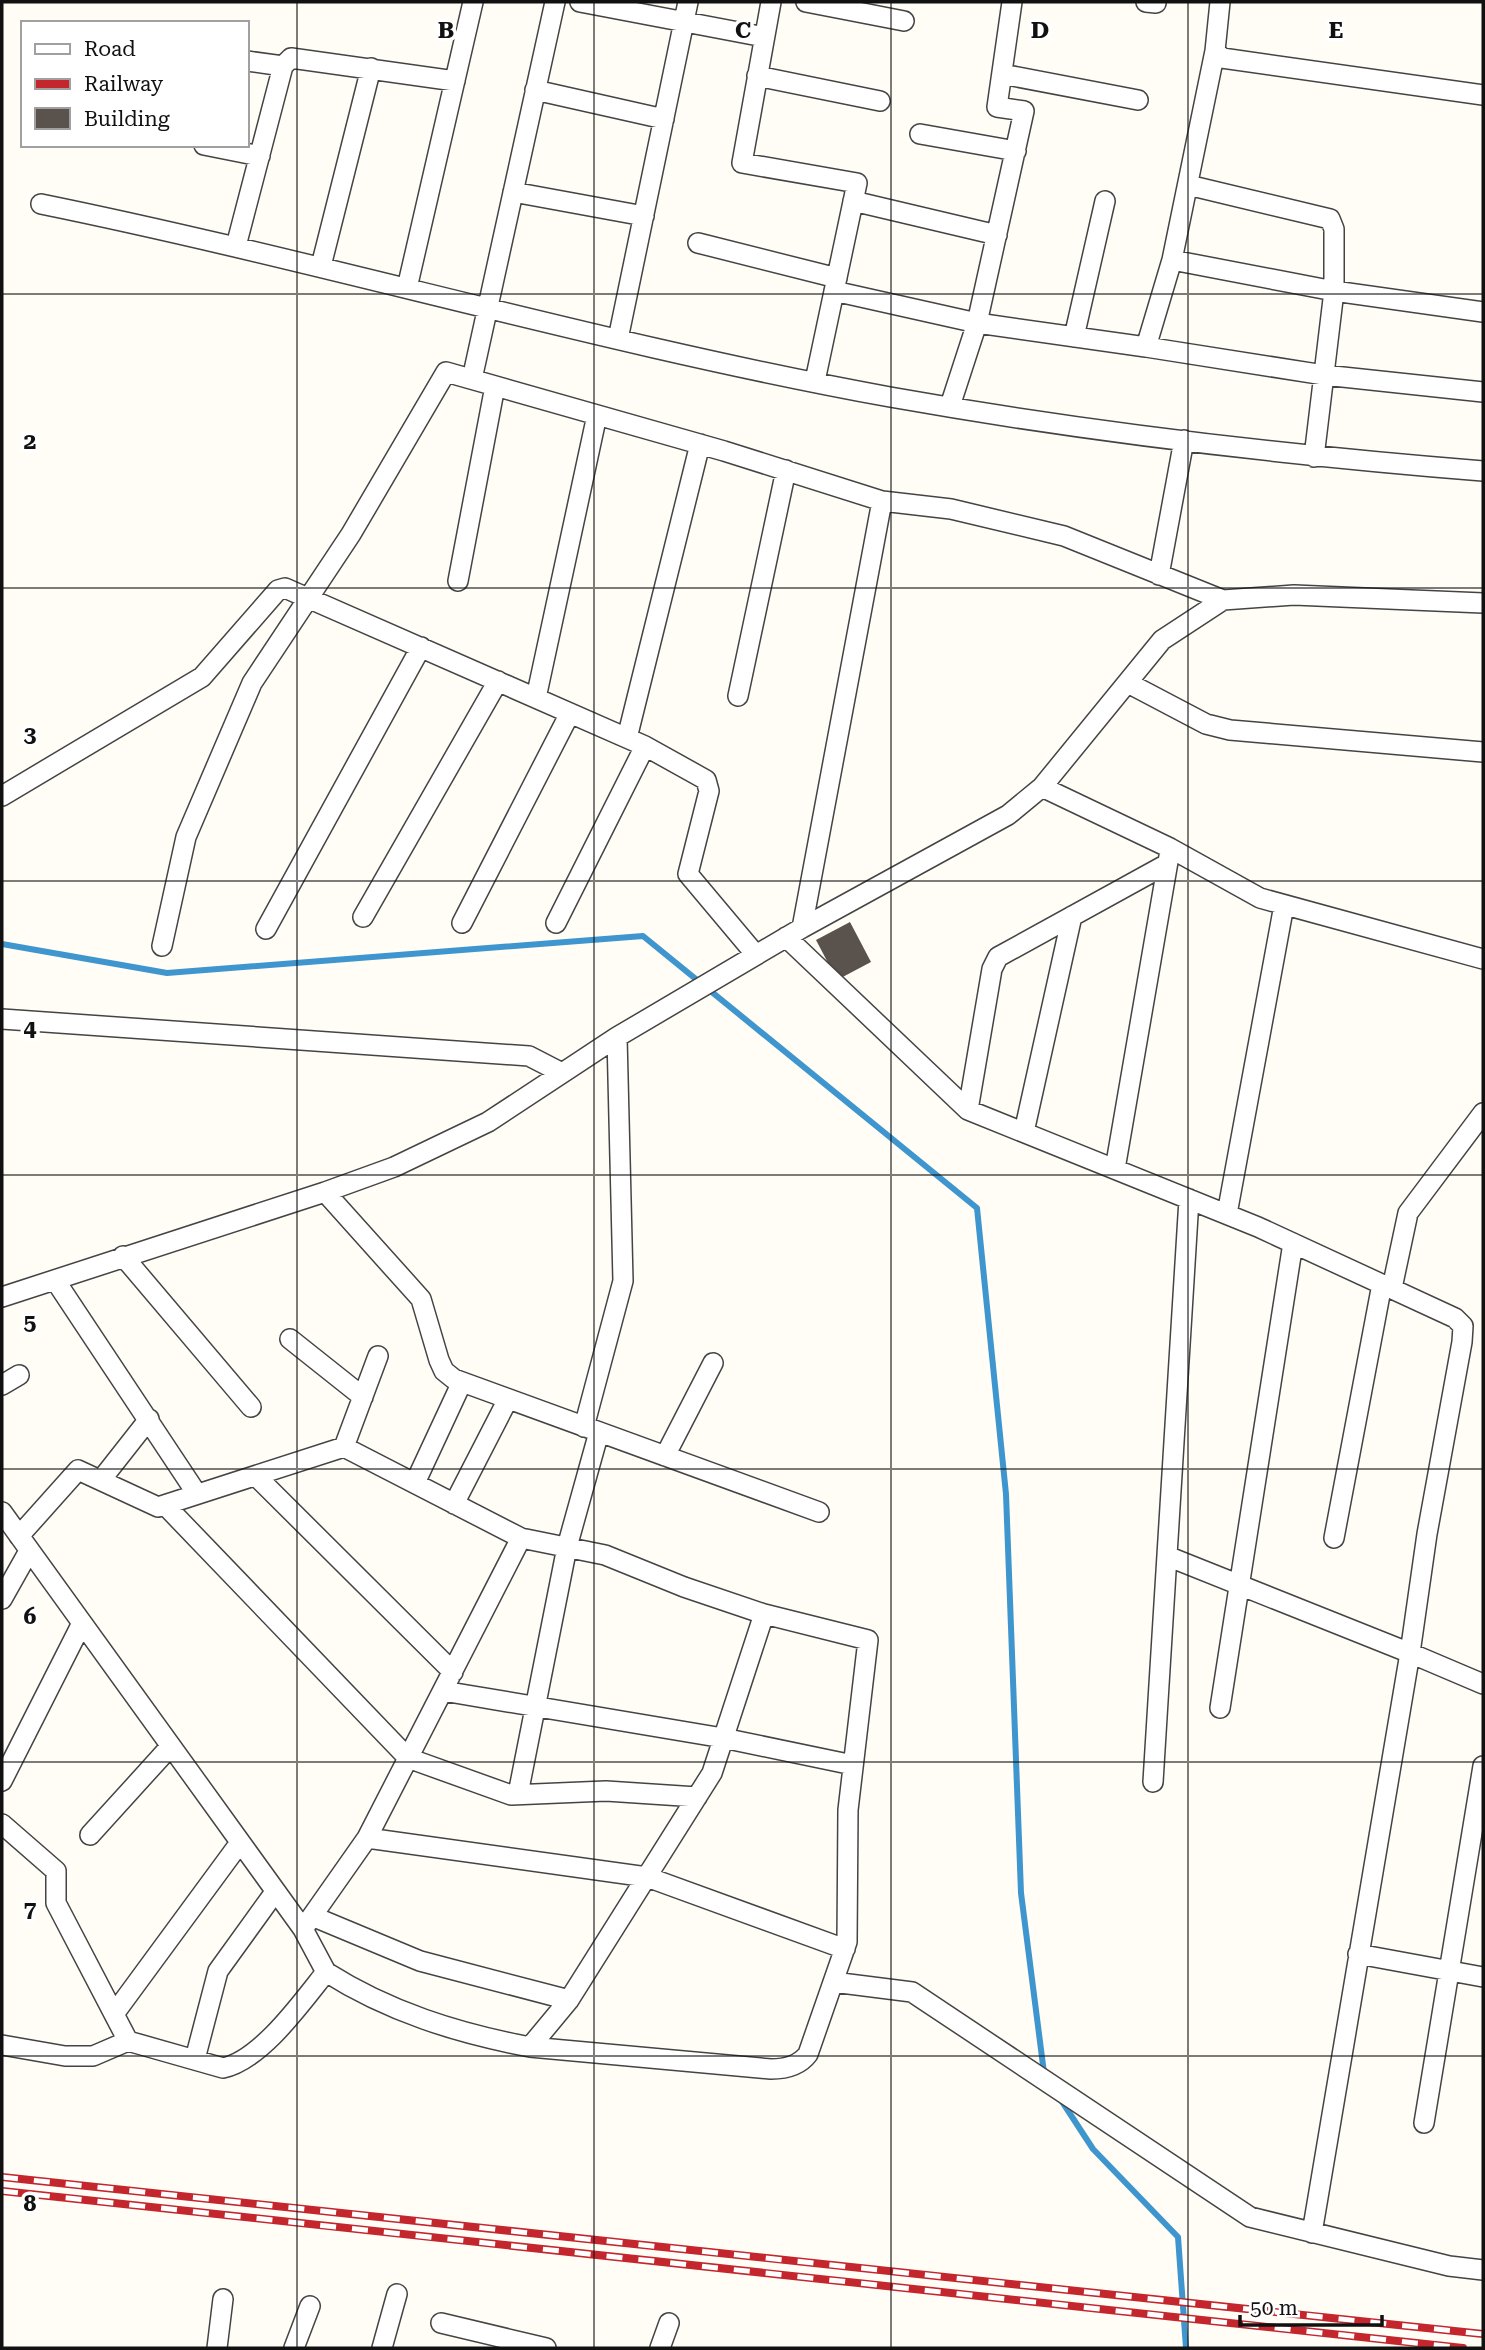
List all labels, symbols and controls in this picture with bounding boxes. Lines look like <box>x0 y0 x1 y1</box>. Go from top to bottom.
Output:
text: B <box>438 17 454 44</box>
text: C <box>735 17 751 44</box>
text: D <box>1031 17 1049 44</box>
text: E <box>1329 17 1343 44</box>
legend <box>21 21 248 147</box>
text: Road <box>84 37 136 61</box>
text: Railway <box>84 72 164 96</box>
text: Building <box>84 107 170 131</box>
text: 2 <box>24 428 36 455</box>
text: 3 <box>24 721 37 748</box>
text: 4 <box>24 1015 37 1042</box>
text: 5 <box>24 1309 37 1336</box>
text: 6 <box>24 1603 37 1630</box>
text: 7 <box>24 1896 37 1923</box>
text: 8 <box>24 2190 37 2217</box>
scale bar <box>1240 2284 1382 2328</box>
text: 50 m <box>1250 2296 1298 2320</box>

